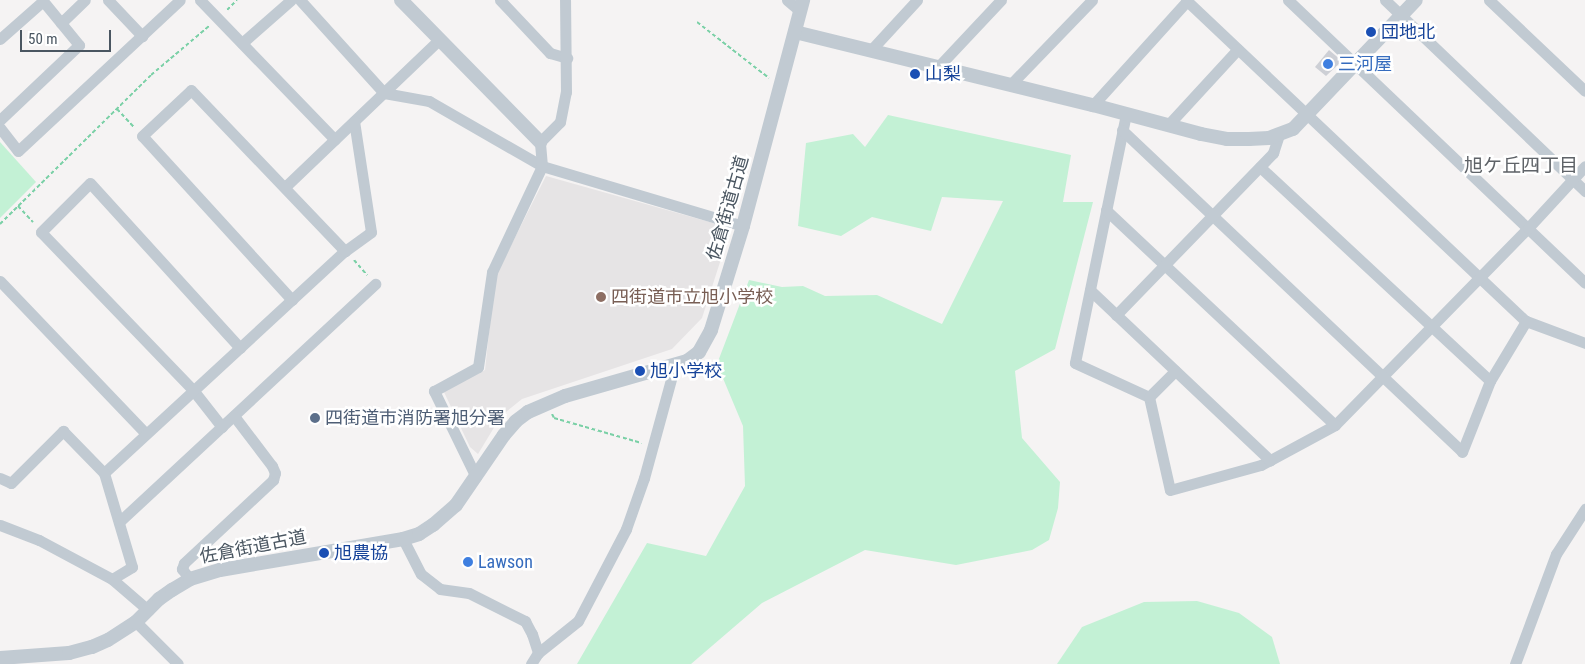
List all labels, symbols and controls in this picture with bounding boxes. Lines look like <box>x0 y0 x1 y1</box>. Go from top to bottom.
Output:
scale bar <box>22 20 114 52</box>
place label: 団地北 <box>1381 21 1435 43</box>
marker: 団地北 <box>1365 26 1377 38</box>
text: 50 m <box>28 30 58 48</box>
place label: 三河屋 <box>1338 53 1392 75</box>
marker: 三河屋 <box>1322 58 1334 70</box>
place label: 山梨 <box>925 63 961 85</box>
marker: 山梨 <box>909 68 921 80</box>
street label: 佐倉街道古道 <box>703 153 753 263</box>
district label: 旭ケ丘四丁目 <box>1464 155 1578 177</box>
place label: 四街道市立旭小学校 <box>611 286 773 308</box>
marker: 四街道市立旭小学校 <box>595 291 607 303</box>
place label: 旭小学校 <box>650 360 722 382</box>
marker: 旭小学校 <box>634 365 646 377</box>
place label: 四街道市消防署旭分署 <box>325 407 505 429</box>
marker: 四街道市消防署旭分署 <box>309 412 321 424</box>
street label: 佐倉街道古道 <box>198 526 308 568</box>
place label: 旭農協 <box>334 542 388 564</box>
marker: 旭農協 <box>318 547 330 559</box>
place label: Lawson <box>478 551 533 573</box>
marker: Lawson <box>462 556 474 568</box>

